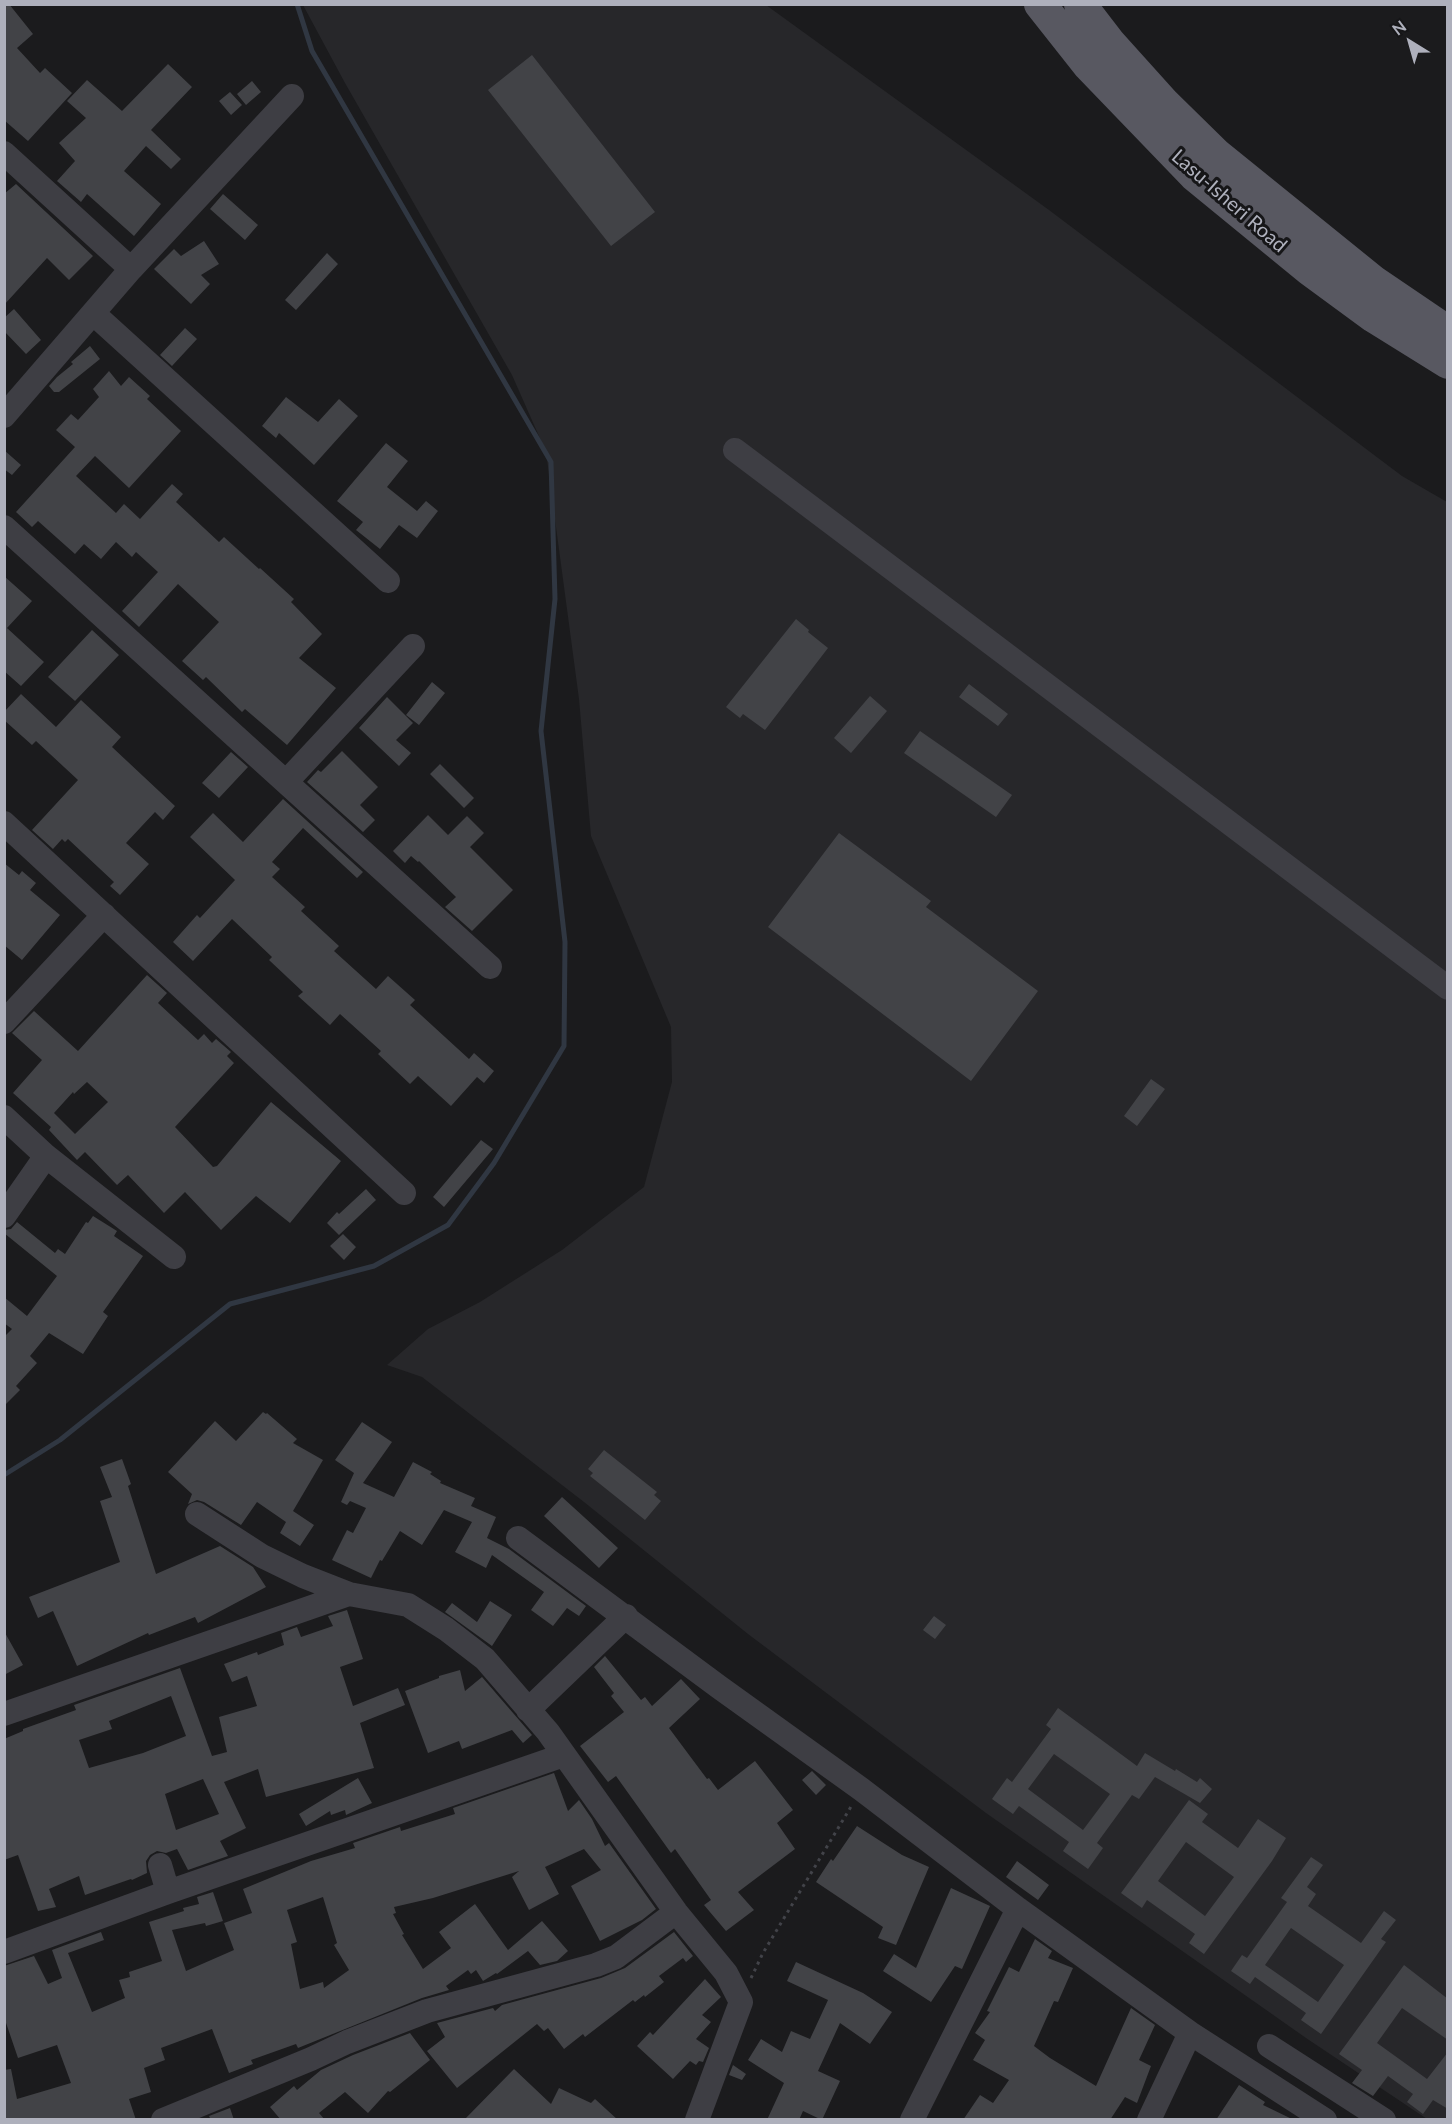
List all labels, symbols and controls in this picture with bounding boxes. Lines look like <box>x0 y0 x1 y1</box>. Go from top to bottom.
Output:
north arrow <box>1380 12 1440 72</box>
text: N <box>1388 16 1410 39</box>
street label: Lasu-Isheri Road <box>1167 144 1291 258</box>

